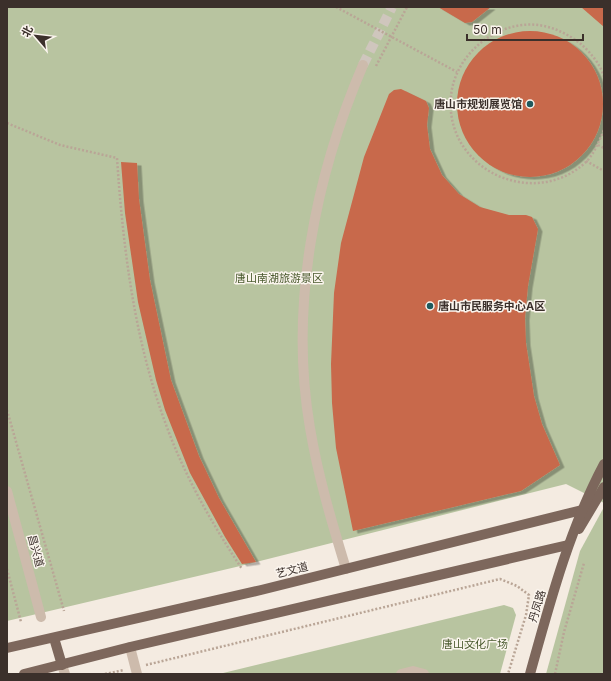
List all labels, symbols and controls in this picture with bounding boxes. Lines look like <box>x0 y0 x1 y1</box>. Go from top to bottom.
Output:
north arrow <box>16 16 56 56</box>
scale bar <box>467 16 583 42</box>
text: 50 m <box>473 22 502 37</box>
text: 北 <box>18 23 36 39</box>
place label: 唐山市规划展览馆 <box>434 97 522 111</box>
marker: 唐山市规划展览馆 <box>525 99 535 109</box>
park label: 唐山南湖旅游景区 <box>235 271 323 285</box>
place label: 唐山市民服务中心A区 <box>438 299 545 313</box>
marker: 唐山市民服务中心A区 <box>425 301 435 311</box>
street label: 昌兴道 <box>25 533 47 569</box>
street label: 艺文道 <box>274 559 310 581</box>
street label: 丹凤路 <box>525 588 549 624</box>
park label: 唐山文化广场 <box>442 637 508 651</box>

